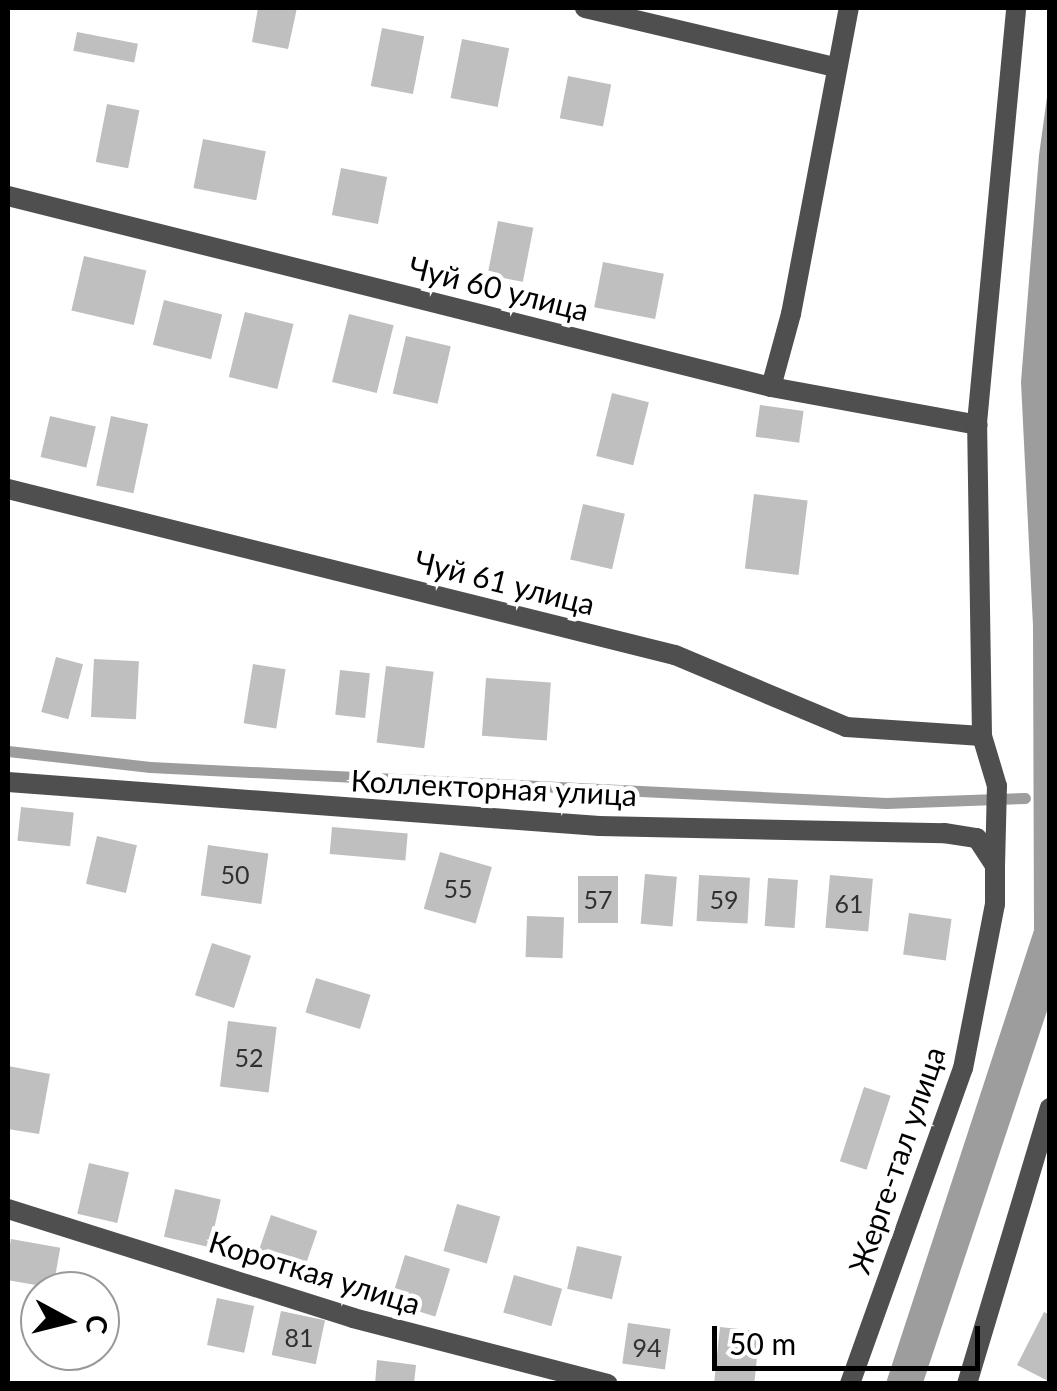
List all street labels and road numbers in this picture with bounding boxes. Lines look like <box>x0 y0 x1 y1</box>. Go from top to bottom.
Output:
street label: Чуй 60 улица <box>405 248 593 328</box>
street label: Чуй 61 улица <box>411 542 599 622</box>
street label: Коллекторная улица <box>350 762 638 812</box>
street label: Жерге-тал улица <box>840 1042 952 1278</box>
street label: Короткая улица <box>205 1223 425 1321</box>

